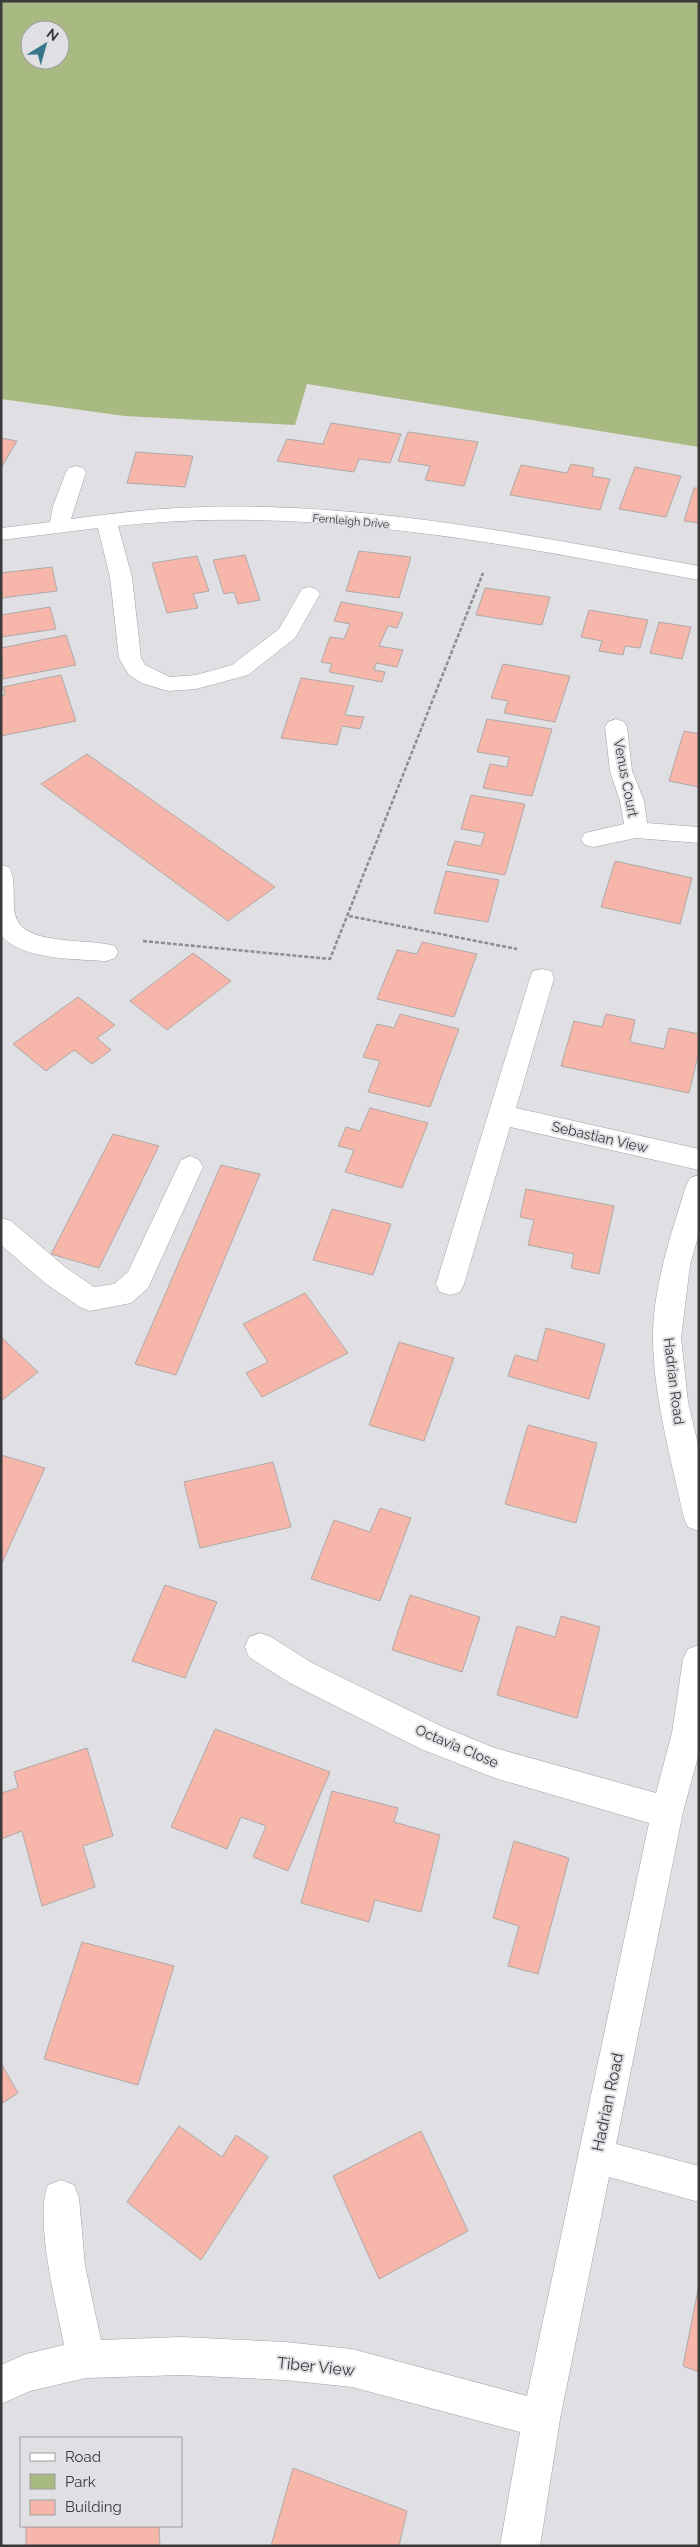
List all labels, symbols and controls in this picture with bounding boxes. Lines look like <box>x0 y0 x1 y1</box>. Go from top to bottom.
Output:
north arrow <box>20 20 70 70</box>
text: N <box>44 25 62 44</box>
street label: Fernleigh Drive <box>312 512 390 531</box>
street label: Venus Court <box>611 737 641 819</box>
street label: Sebastian View <box>550 1118 650 1156</box>
street label: Hadrian Road <box>661 1337 687 1425</box>
street label: Octavia Close <box>413 1721 501 1771</box>
street label: Hadrian Road <box>588 2051 627 2153</box>
street label: Tiber View <box>276 2353 356 2380</box>
legend <box>20 2437 182 2527</box>
text: Road <box>65 2448 101 2466</box>
text: Park <box>65 2473 96 2491</box>
text: Building <box>65 2498 122 2516</box>

